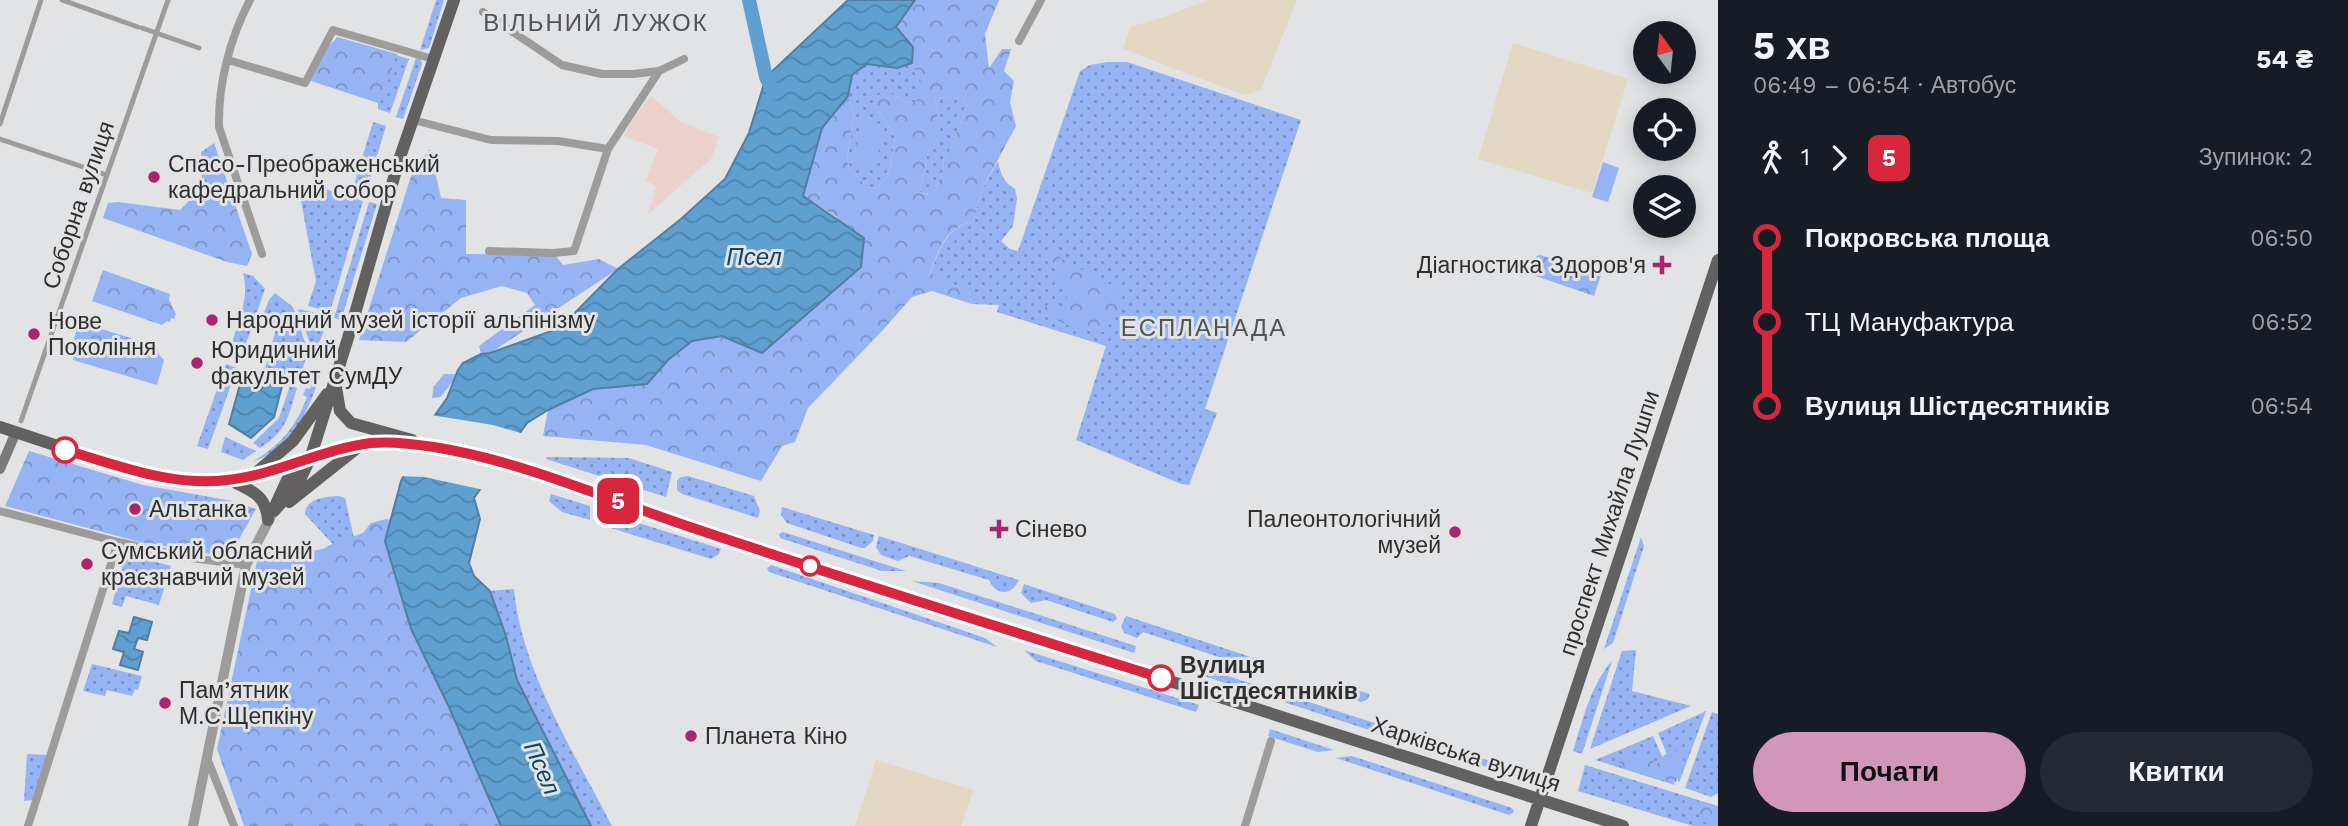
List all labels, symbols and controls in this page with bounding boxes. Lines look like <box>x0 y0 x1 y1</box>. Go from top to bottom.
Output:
district label: ВІЛЬНИЙ ЛУЖОК <box>483 9 709 37</box>
north arrow <box>1633 21 1696 84</box>
map controls <box>1633 21 1696 238</box>
text: 5 хв <box>1753 24 1831 68</box>
text: 54 ₴ <box>2256 44 2313 74</box>
text: 06:49 – 06:54 · Автобус <box>1753 72 2016 99</box>
button: locate <box>1633 98 1696 161</box>
street label: Соборна вулиця <box>37 118 120 293</box>
icon: walk <box>1753 139 1791 177</box>
icon: forward <box>1820 139 1858 177</box>
text: 1 <box>1801 144 1810 171</box>
text: 5 <box>1882 144 1896 172</box>
text: Зупинок: 2 <box>2199 144 2313 171</box>
place label: Спасо-Преображенський кафедральний собор <box>168 151 440 204</box>
marker: Спасо-Преображенський кафедральний собор <box>146 169 162 185</box>
button: layers <box>1633 175 1696 238</box>
text: Покровська площа <box>1805 223 2050 253</box>
text: 06:50 <box>2250 225 2313 252</box>
water label: Псел <box>726 243 782 271</box>
place label: Діагностика Здоров'я <box>1417 252 1646 279</box>
marker: Діагностика Здоров'я <box>1652 255 1672 275</box>
place label: Народний музей історії альпінізму <box>226 307 595 334</box>
text: ТЦ Мануфактура <box>1805 307 2014 337</box>
place label: Нове Покоління <box>48 308 156 361</box>
text: 06:52 <box>2251 309 2313 336</box>
marker: Народний музей історії альпінізму <box>204 312 220 328</box>
district label: ЕСПЛАНАДА <box>1121 314 1287 342</box>
marker: Нове Покоління <box>26 326 42 342</box>
place label: Юридичний факультет СумДУ <box>211 337 403 390</box>
marker: Юридичний факультет СумДУ <box>189 355 205 371</box>
street label: проспект Михайла Лушпи <box>1554 387 1665 659</box>
text: Вулиця Шістдесятників <box>1805 391 2110 421</box>
text: 06:54 <box>2250 393 2313 420</box>
unlabelled marker <box>52 437 78 463</box>
line badge: 5 <box>595 478 641 524</box>
text: 5 <box>611 487 625 515</box>
place label: Альтанка <box>149 496 247 523</box>
marker: Альтанка <box>127 501 143 517</box>
place label: Палеонтологічний музей <box>1247 506 1441 559</box>
place label: Сінево <box>1015 516 1087 543</box>
marker: Сінево <box>989 519 1009 539</box>
marker: Палеонтологічний музей <box>1447 524 1463 540</box>
place label: Сумський обласний краєзнавчий музей <box>101 538 313 591</box>
marker: Сумський обласний краєзнавчий музей <box>79 556 95 572</box>
unlabelled marker <box>800 556 820 576</box>
place label: Вулиця Шістдесятників <box>1180 652 1358 705</box>
marker: Вулиця Шістдесятників <box>1148 665 1174 691</box>
place label: Пам’ятник М.С.Щепкіну <box>179 677 314 730</box>
marker: Пам’ятник М.С.Щепкіну <box>157 695 173 711</box>
street label: Харківська вулиця <box>1368 711 1564 798</box>
place label: Планета Кіно <box>705 723 847 750</box>
marker: Планета Кіно <box>683 728 699 744</box>
button: Почати <box>1753 732 2026 812</box>
button: Квитки <box>2040 732 2313 812</box>
water label: Псел <box>518 737 566 799</box>

